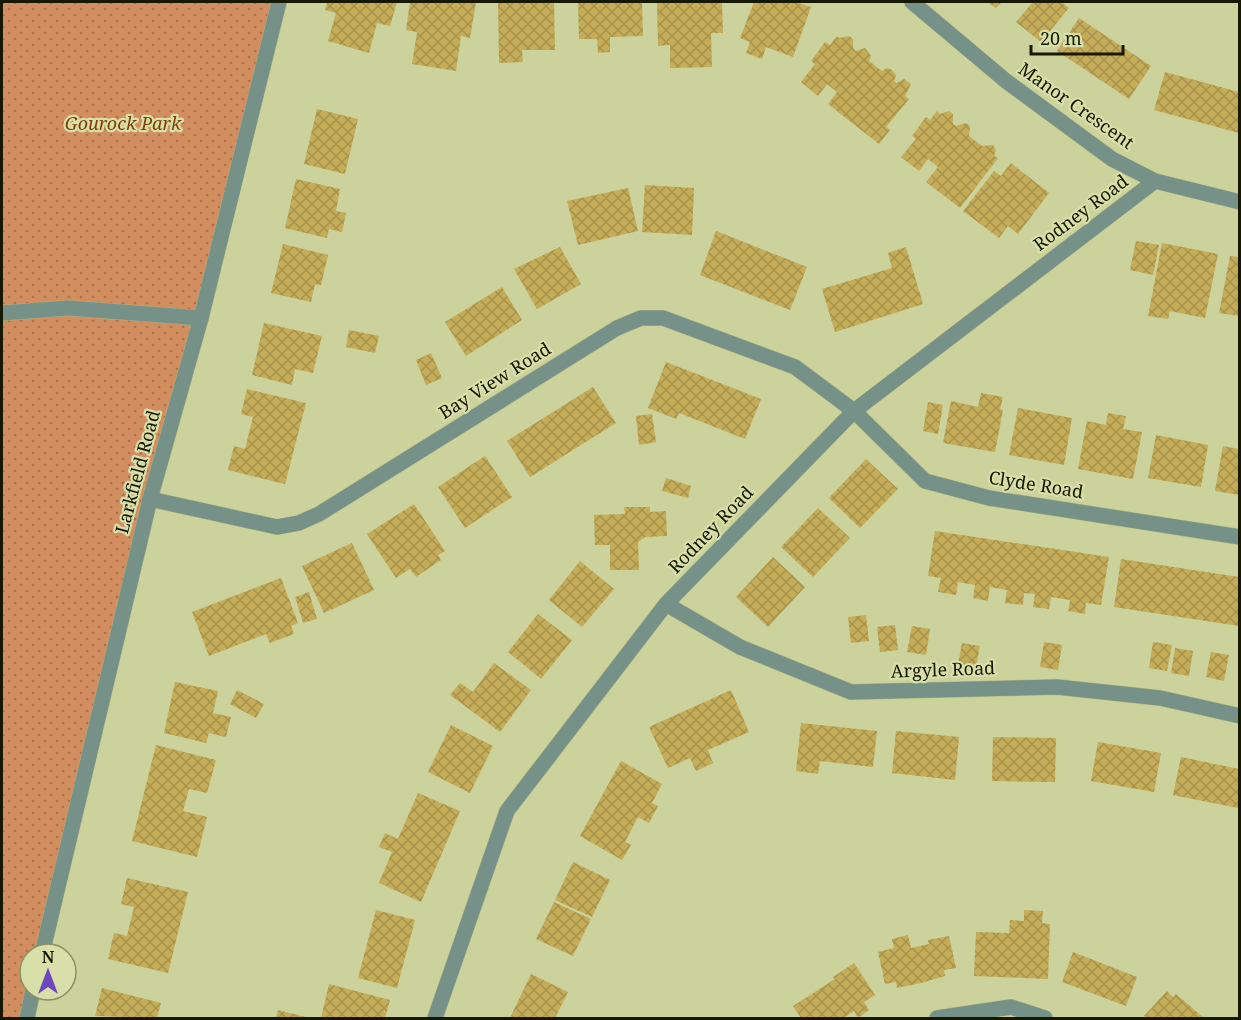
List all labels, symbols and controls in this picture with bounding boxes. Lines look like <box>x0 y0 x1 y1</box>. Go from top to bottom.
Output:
scale bar <box>1031 18 1122 56</box>
text: 20 m <box>1040 26 1082 50</box>
street label: Manor Crescent <box>1014 56 1139 154</box>
park label: Gourock Park <box>65 111 182 135</box>
street label: Rodney Road <box>1028 169 1133 256</box>
street label: Bay View Road <box>434 336 555 424</box>
street label: Larkfield Road <box>109 407 165 536</box>
street label: Clyde Road <box>987 465 1085 503</box>
street label: Rodney Road <box>662 480 758 578</box>
street label: Argyle Road <box>890 655 996 683</box>
north arrow <box>18 942 78 1002</box>
text: N <box>42 946 55 968</box>

